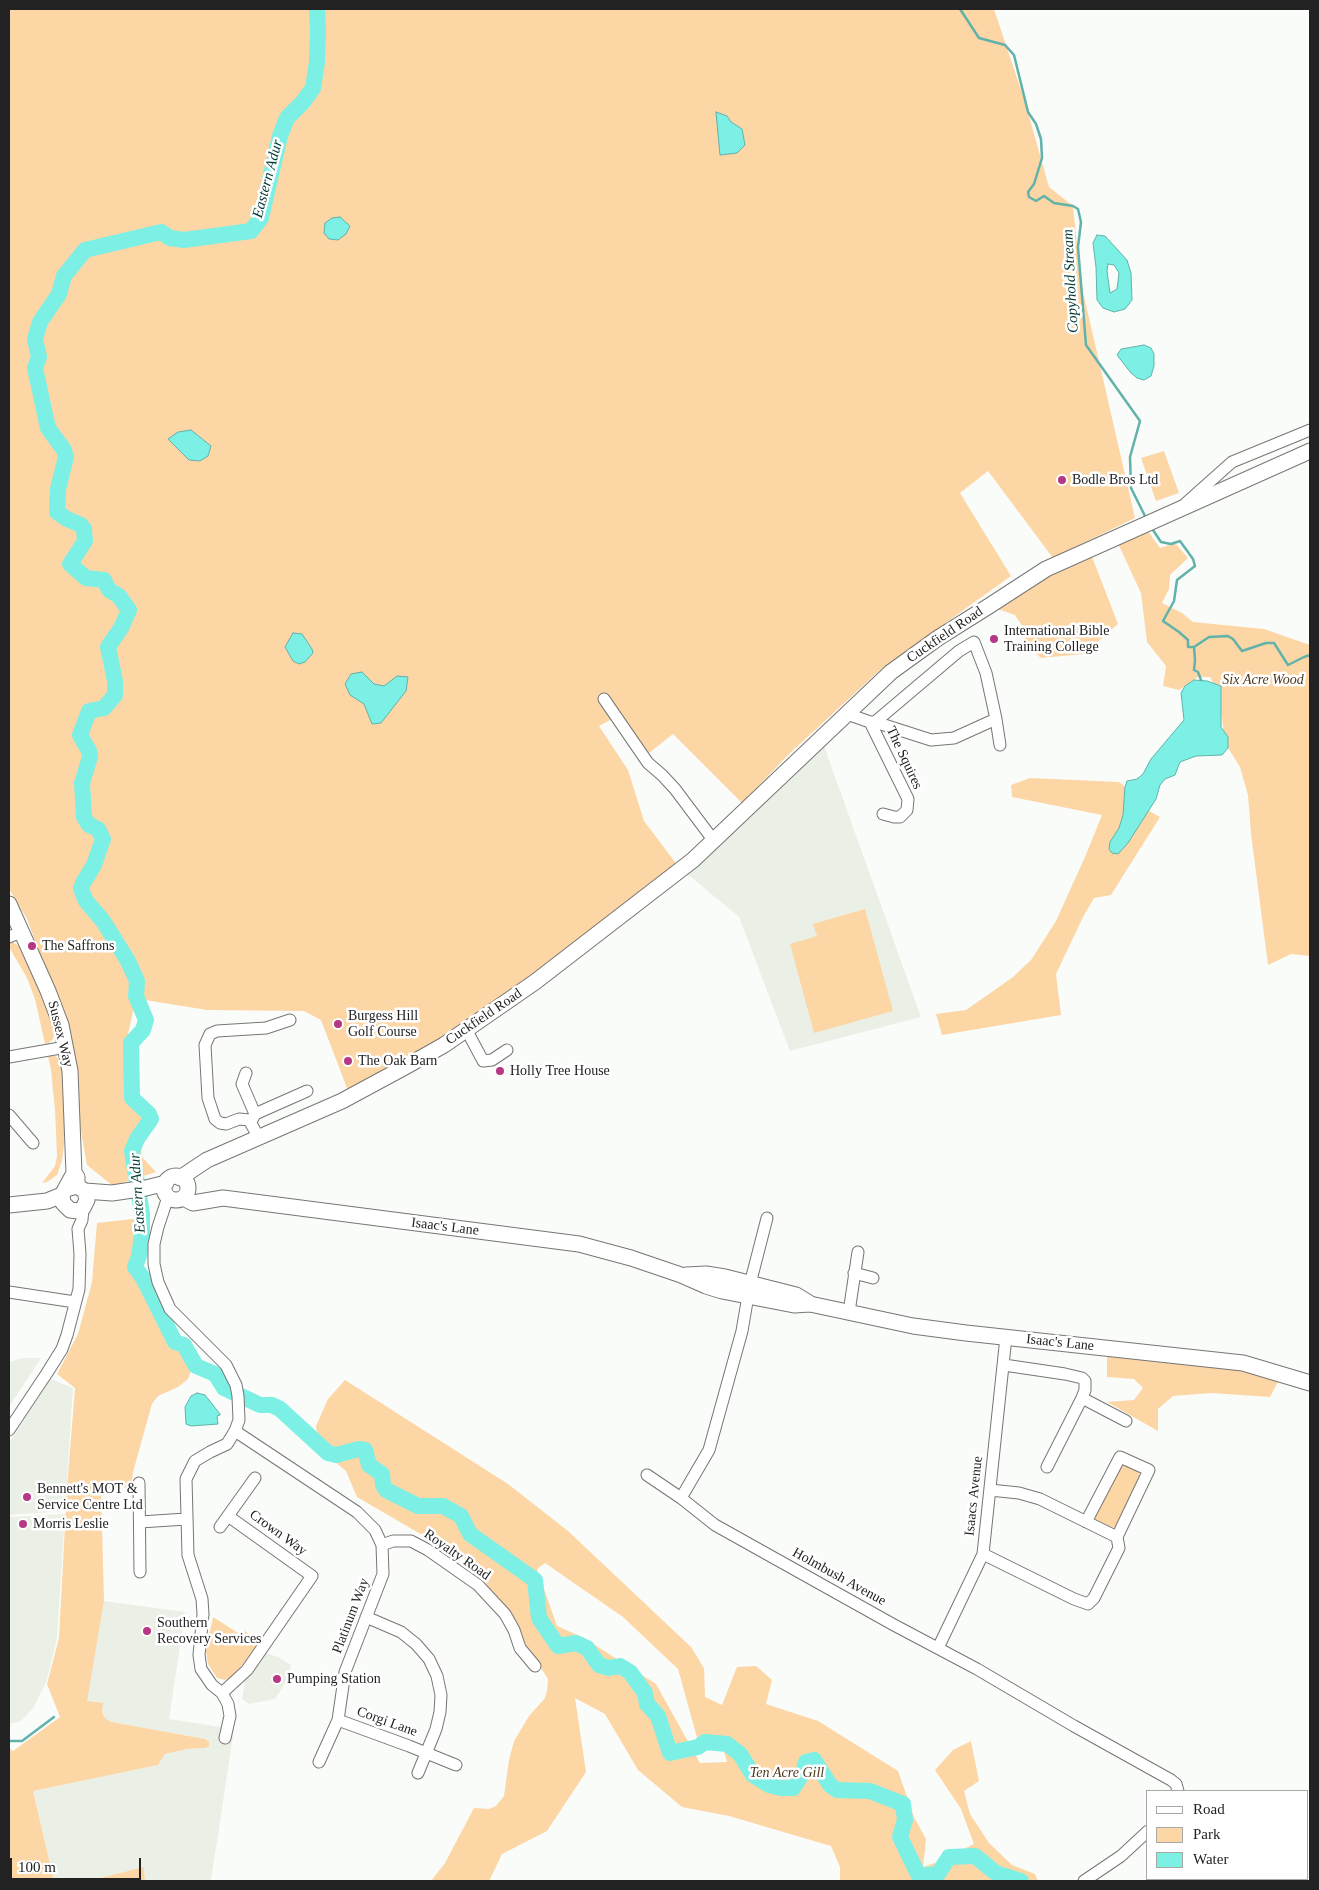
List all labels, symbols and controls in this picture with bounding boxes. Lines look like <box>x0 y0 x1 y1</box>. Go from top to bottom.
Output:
water label: Eastern Adur <box>249 138 287 220</box>
water label: Copyhold Stream <box>1059 229 1083 333</box>
place label: Bodle Bros Ltd <box>1072 472 1158 488</box>
marker: Bodle Bros Ltd <box>1056 474 1068 486</box>
street label: Cuckfield Road <box>904 603 986 667</box>
place label: International Bible Training College <box>1004 623 1109 656</box>
marker: International Bible Training College <box>988 633 1000 645</box>
park label: Six Acre Wood <box>1222 672 1304 688</box>
street label: The Squires <box>882 724 926 792</box>
place label: The Saffrons <box>42 938 114 954</box>
marker: The Saffrons <box>26 940 38 952</box>
street label: Cuckfield Road <box>443 985 525 1049</box>
street label: Sussex Way <box>44 999 76 1069</box>
place label: Burgess Hill Golf Course <box>348 1008 418 1040</box>
marker: Burgess Hill Golf Course <box>332 1018 344 1030</box>
place label: The Oak Barn <box>358 1053 437 1069</box>
marker: The Oak Barn <box>342 1055 354 1067</box>
place label: Holly Tree House <box>510 1063 610 1079</box>
marker: Holly Tree House <box>494 1065 506 1077</box>
water label: Eastern Adur <box>126 1152 150 1234</box>
street label: Isaac's Lane <box>410 1215 480 1239</box>
street label: Isaac's Lane <box>1025 1331 1095 1355</box>
street label: Isaacs Avenue <box>961 1455 987 1537</box>
place label: Bennett's MOT & Service Centre Ltd <box>37 1481 143 1514</box>
marker: Bennett's MOT & Service Centre Ltd <box>21 1491 33 1503</box>
street label: Crown Way <box>246 1507 310 1559</box>
place label: Morris Leslie <box>33 1516 109 1532</box>
marker: Morris Leslie <box>17 1518 29 1530</box>
street label: Royalty Road <box>420 1526 494 1584</box>
street label: Holmbush Avenue <box>789 1544 889 1610</box>
street label: Platinum Way <box>329 1576 373 1656</box>
place label: Southern Recovery Services <box>157 1615 262 1648</box>
marker: Southern Recovery Services <box>141 1625 153 1637</box>
place label: Pumping Station <box>287 1671 381 1687</box>
marker: Pumping Station <box>271 1673 283 1685</box>
street label: Corgi Lane <box>354 1703 420 1741</box>
park label: Ten Acre Gill <box>750 1765 824 1781</box>
legend <box>1146 1790 1309 1880</box>
text: Road <box>1193 1801 1225 1817</box>
text: Park <box>1193 1826 1221 1842</box>
scale bar <box>12 1848 144 1880</box>
text: Water <box>1193 1851 1228 1867</box>
text: 100 m <box>18 1859 56 1875</box>

